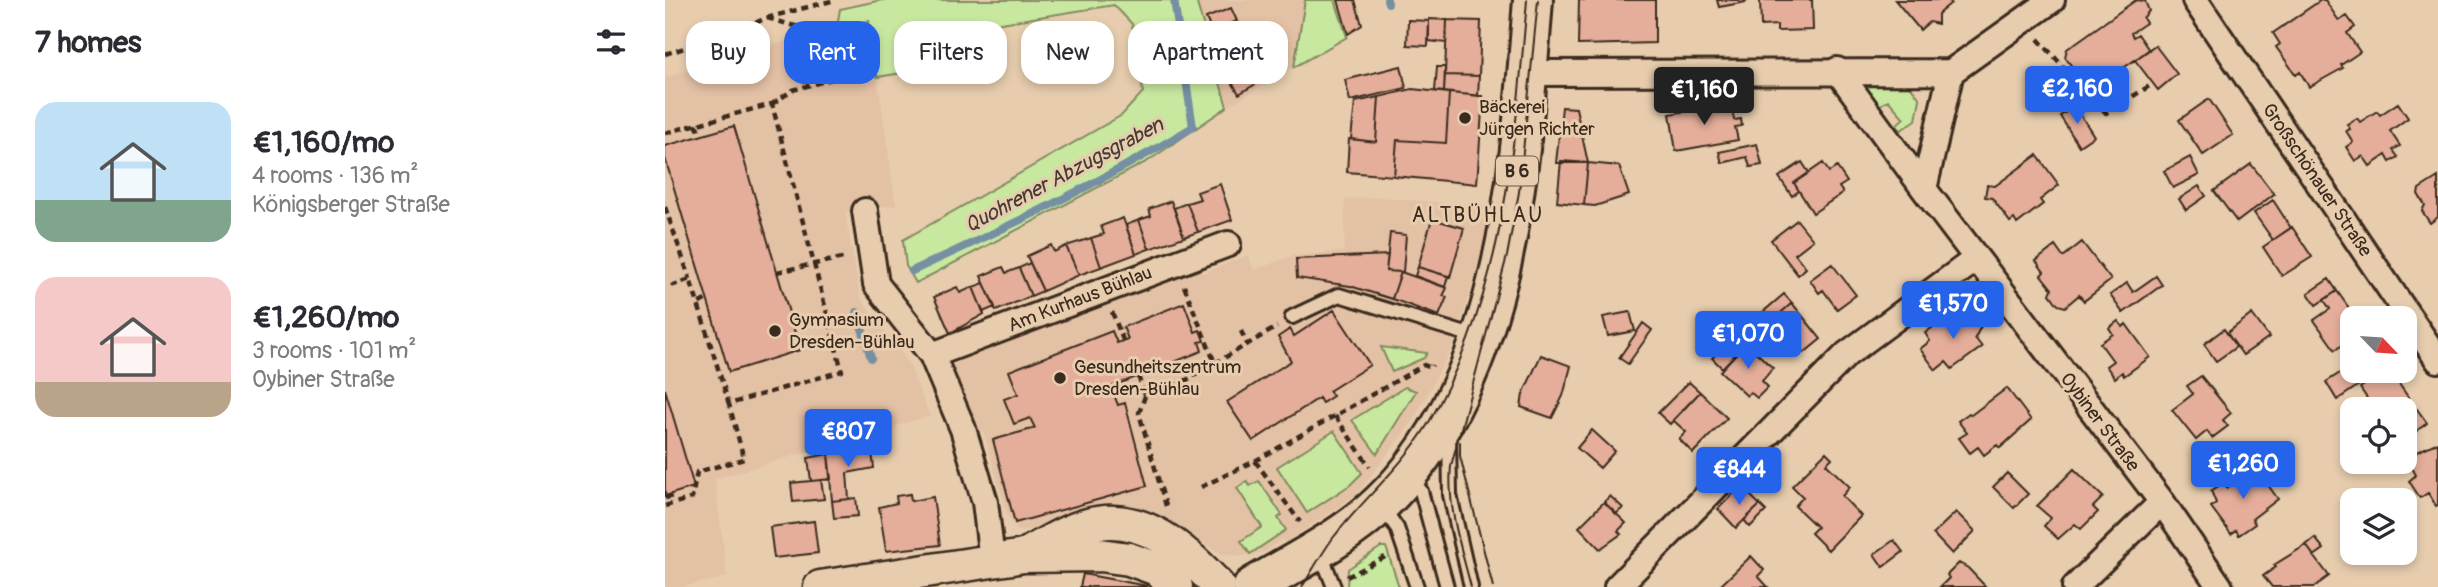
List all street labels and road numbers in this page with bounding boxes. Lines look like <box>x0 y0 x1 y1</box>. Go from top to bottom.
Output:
street label: Großschönauer Straße <box>2257 99 2378 262</box>
road number: B 6 <box>1496 156 1538 186</box>
street label: Am Kurhaus Bühlau <box>1005 261 1155 337</box>
street label: Oybiner Straße <box>2055 368 2145 477</box>

